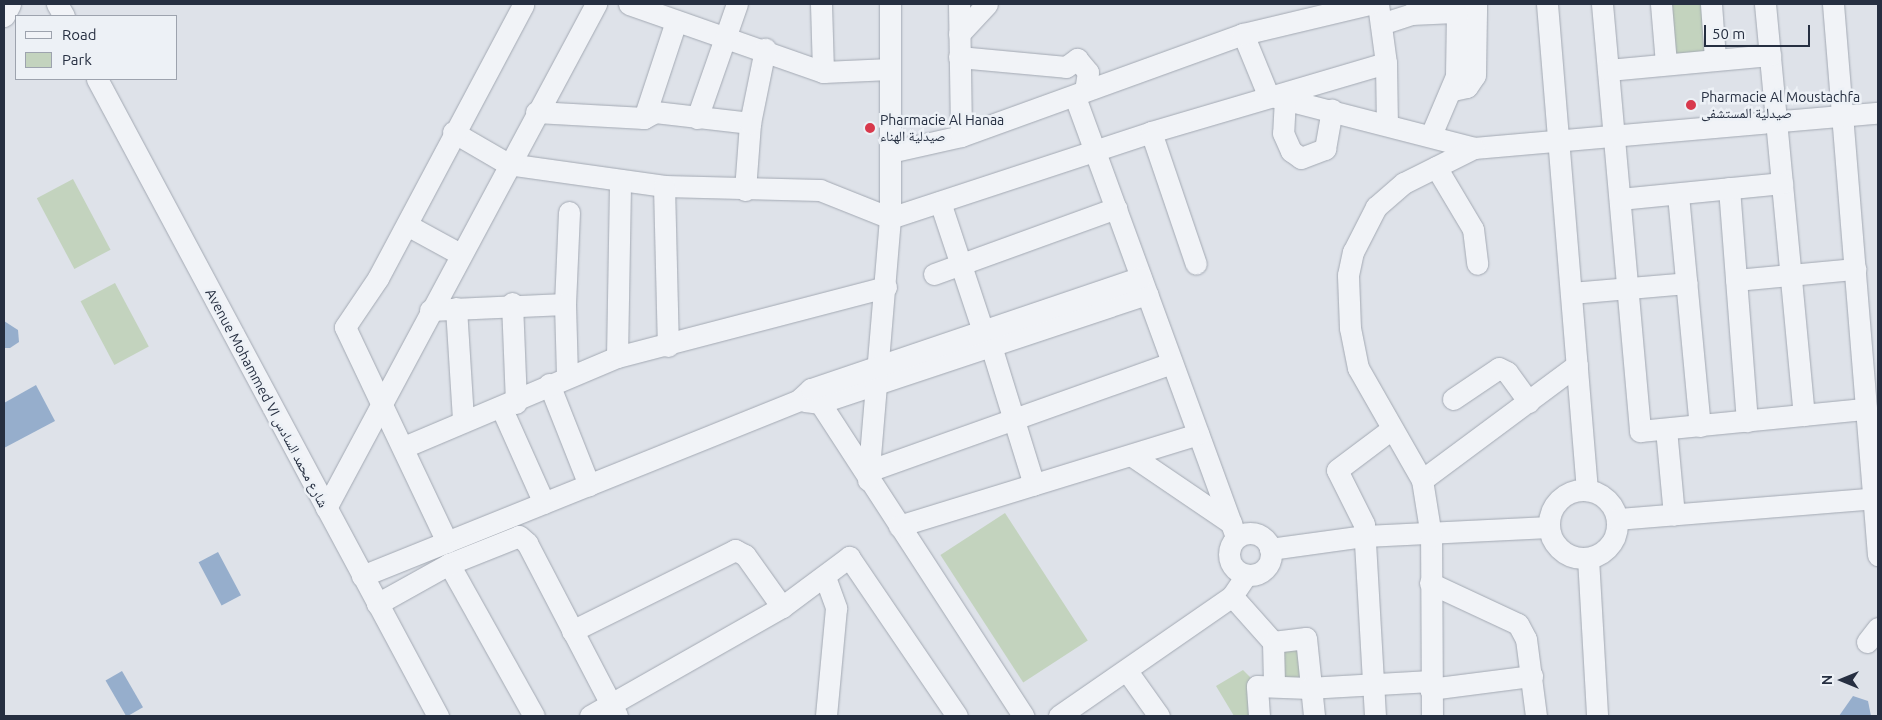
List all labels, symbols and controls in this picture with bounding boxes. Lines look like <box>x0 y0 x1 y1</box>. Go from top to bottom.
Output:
legend <box>15 15 178 80</box>
scale bar <box>1707 15 1813 47</box>
text: 50 m <box>1712 25 1745 42</box>
text: Road <box>62 26 97 43</box>
text: Park <box>62 51 92 68</box>
place label: Pharmacie Al Moustachfa صيدلية المستشفى <box>1701 89 1860 121</box>
marker: Pharmacie Al Moustachfa صيدلية المستشفى <box>1685 99 1697 111</box>
place label: Pharmacie Al Hanaa صيدلية الهناء <box>880 112 1004 144</box>
marker: Pharmacie Al Hanaa صيدلية الهناء <box>864 122 876 134</box>
street label: Avenue Mohammed VI شارع محمد السادس <box>202 286 332 510</box>
north arrow <box>1817 655 1867 705</box>
text: N <box>1819 675 1835 685</box>

